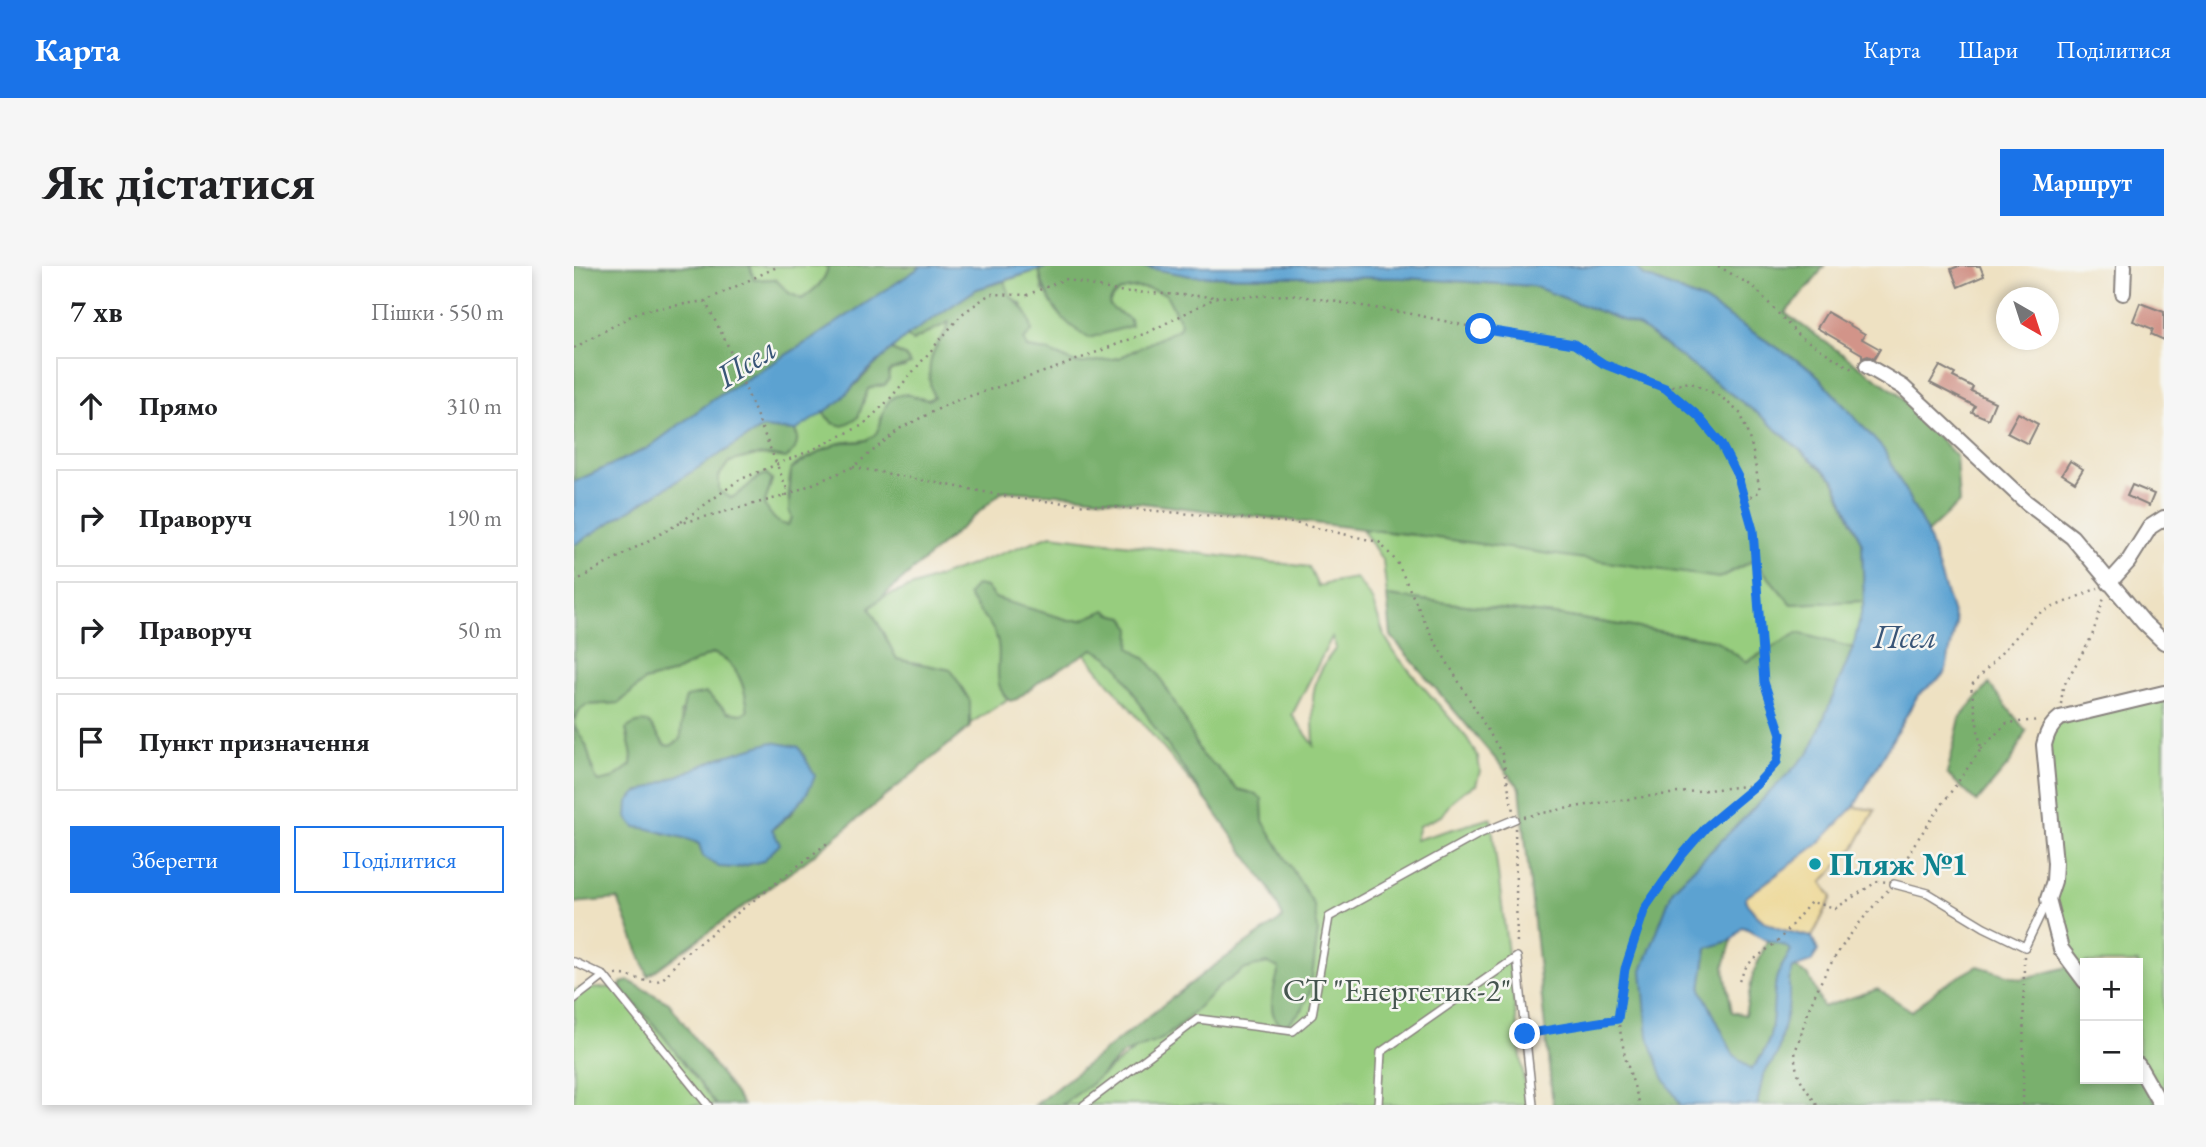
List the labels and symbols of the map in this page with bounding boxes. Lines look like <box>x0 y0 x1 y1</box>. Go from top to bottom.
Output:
north arrow <box>1996 287 2059 350</box>
route start <box>1465 313 1496 344</box>
water label: Псел <box>707 327 784 398</box>
water label: Псел <box>1872 615 1937 658</box>
place label: Пляж №1 <box>1829 843 1968 885</box>
marker: Пляж №1 <box>1807 856 1823 872</box>
park label: СТ "Енергетик-2" <box>1283 969 1511 1011</box>
route end <box>1509 1018 1540 1049</box>

